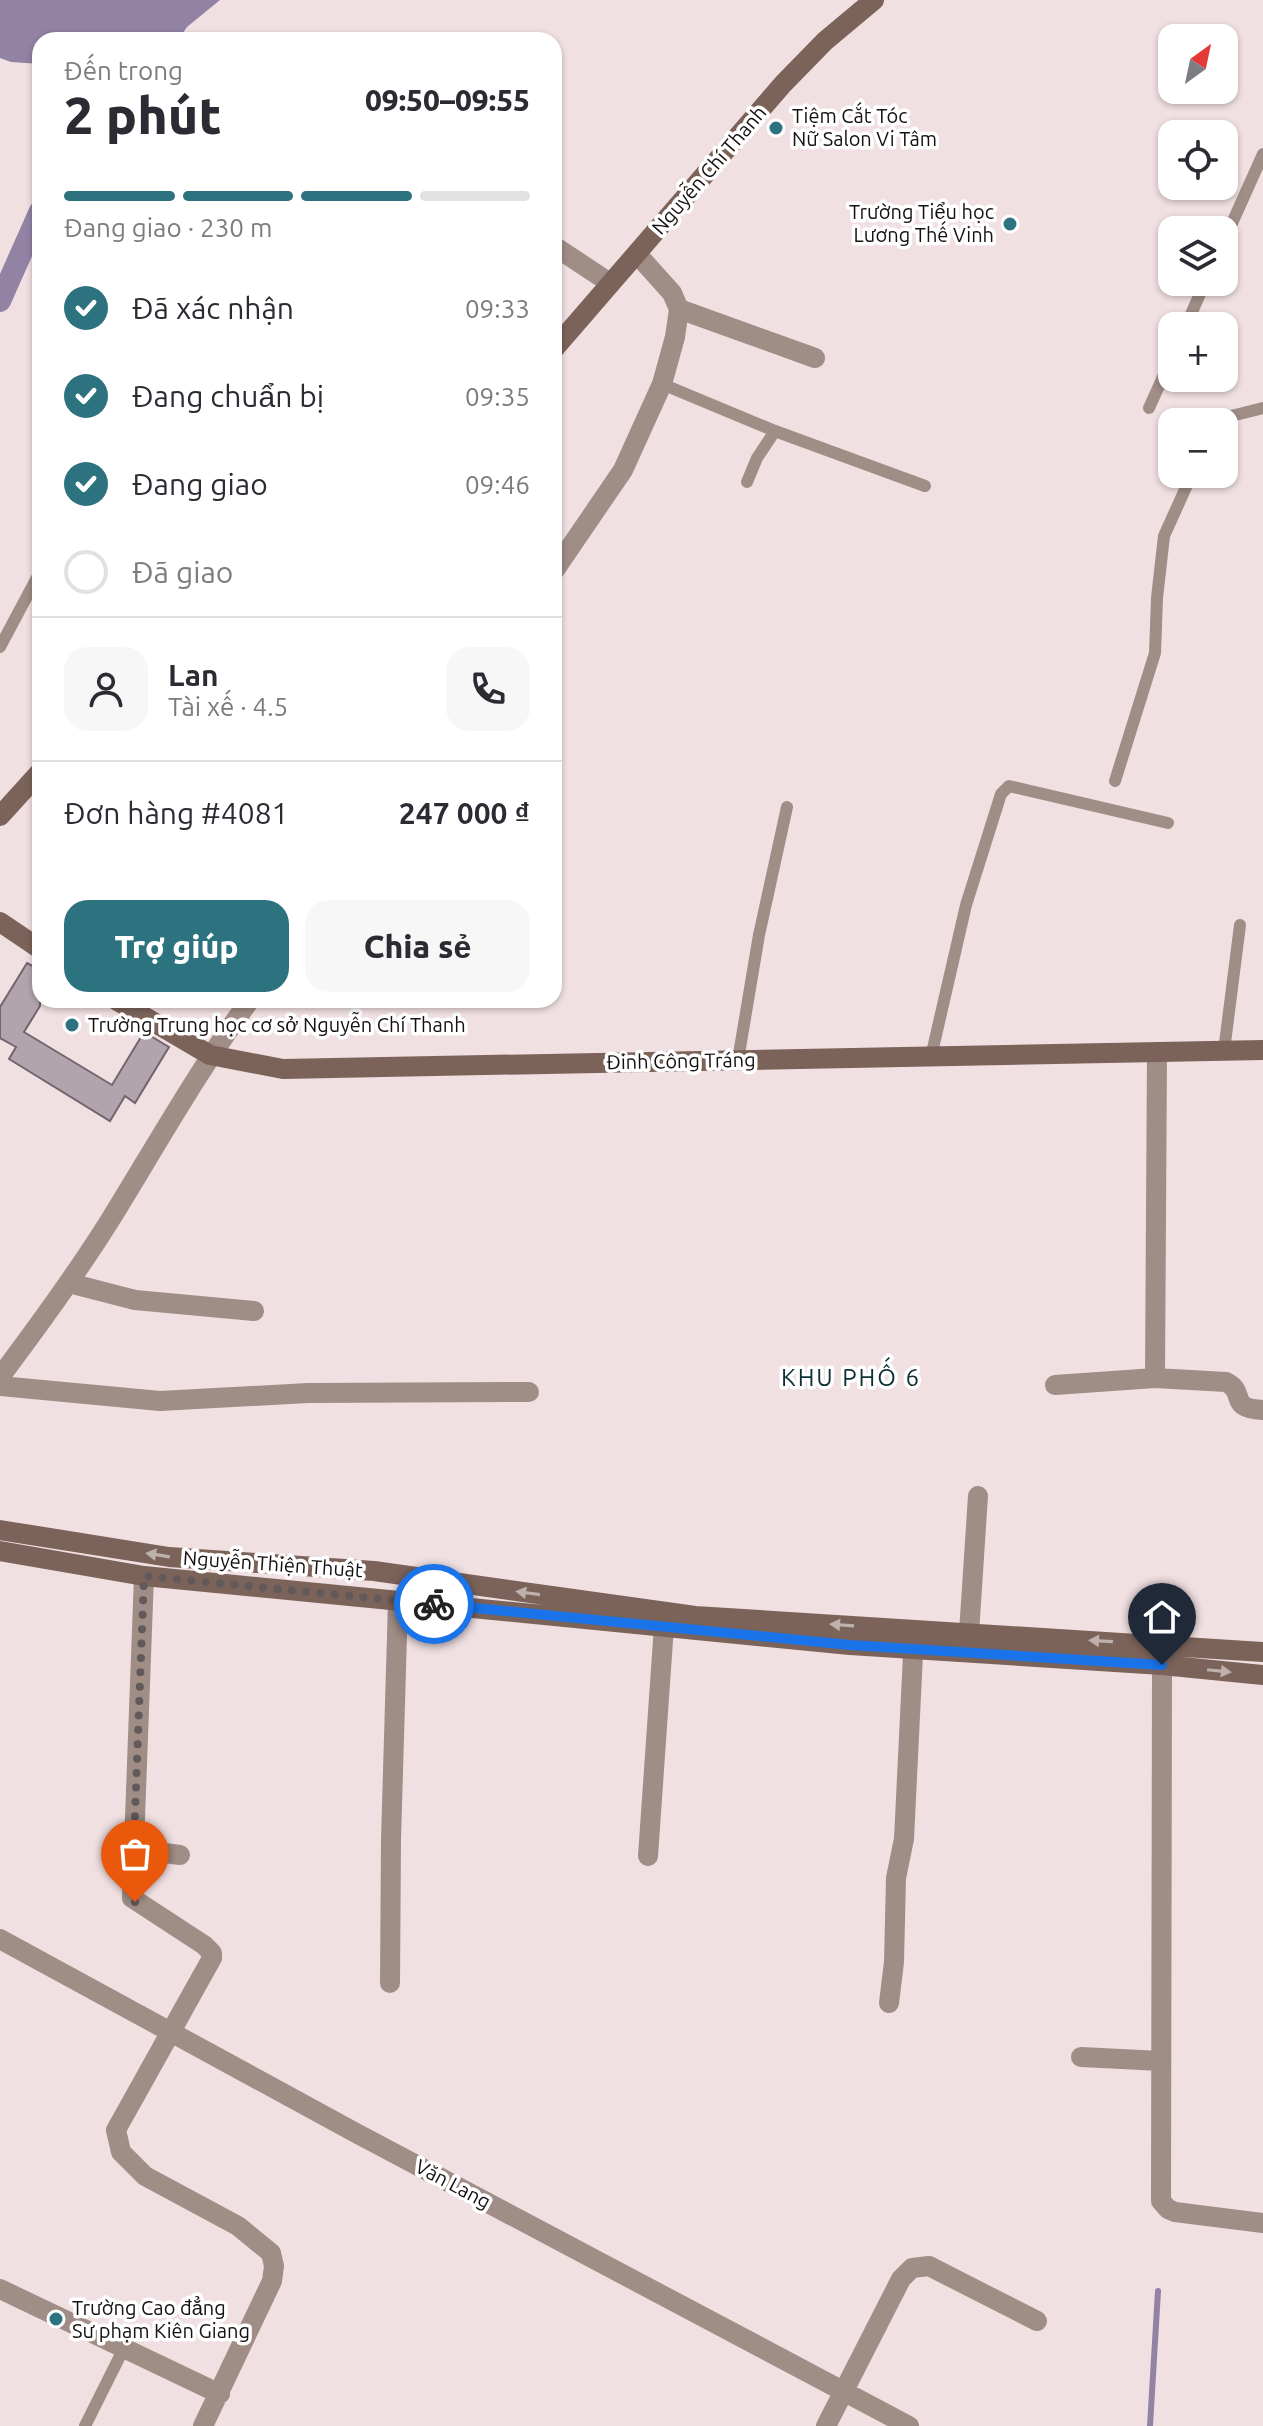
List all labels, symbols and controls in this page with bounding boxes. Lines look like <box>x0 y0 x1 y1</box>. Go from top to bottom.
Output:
north arrow <box>1158 24 1238 104</box>
map controls <box>1158 24 1238 488</box>
text: Đến trong <box>64 56 183 85</box>
text: 09:50–09:55 <box>365 83 530 117</box>
text: 2 phút <box>64 86 222 144</box>
street label: Nguyễn Chí Thanh <box>645 100 771 239</box>
place label: Tiệm Cắt Tóc Nữ Salon Vi Tâm <box>792 101 937 150</box>
marker: Tiệm Cắt Tóc Nữ Salon Vi Tâm <box>767 119 785 137</box>
button: locate <box>1158 120 1238 200</box>
place label: Trường Tiểu học Lương Thế Vinh <box>849 200 994 246</box>
text: Đang giao · 230 m <box>64 213 272 242</box>
marker: Trường Tiểu học Lương Thế Vinh <box>1001 215 1019 233</box>
button: layers <box>1158 216 1238 296</box>
icon: check <box>64 286 108 330</box>
text: Đã xác nhận <box>132 291 294 325</box>
text: 09:33 <box>465 294 530 323</box>
button: + <box>1158 312 1238 392</box>
icon: check <box>64 374 108 418</box>
text: Đang chuẩn bị <box>132 379 324 413</box>
text: 09:35 <box>465 382 530 411</box>
button: − <box>1158 408 1238 488</box>
icon: check <box>64 462 108 506</box>
text: Đang giao <box>132 467 268 501</box>
text: 09:46 <box>465 470 530 499</box>
text: Đã giao <box>132 555 233 589</box>
button: person <box>64 647 148 731</box>
button: phone <box>446 647 530 731</box>
text: Lan <box>168 658 219 692</box>
text: Tài xế · 4.5 <box>168 692 288 721</box>
text: Đơn hàng #4081 <box>64 796 289 830</box>
text: 247 000 ₫ <box>399 796 530 830</box>
button: Trợ giúp <box>64 900 289 992</box>
button: Chia sẻ <box>305 900 530 992</box>
place label: Trường Trung học cơ sở Nguyễn Chí Thanh <box>88 1011 466 1036</box>
marker: Trường Trung học cơ sở Nguyễn Chí Thanh <box>63 1016 81 1034</box>
street label: Đinh Công Tráng <box>606 1048 756 1073</box>
district label: KHU PHỐ 6 <box>781 1356 921 1391</box>
street label: Nguyễn Thiện Thuật <box>182 1544 364 1581</box>
one-way arrow <box>145 1549 170 1561</box>
courier <box>394 1564 474 1644</box>
icon: bike <box>412 1582 456 1626</box>
pin <box>1128 1583 1196 1665</box>
one-way arrow <box>515 1586 540 1599</box>
icon: home <box>1140 1595 1184 1639</box>
one-way arrow <box>829 1618 854 1631</box>
one-way arrow <box>1088 1634 1113 1647</box>
one-way arrow <box>1207 1664 1232 1677</box>
pin <box>101 1820 169 1902</box>
icon: bag <box>113 1832 157 1876</box>
street label: Văn Lang <box>412 2154 495 2213</box>
place label: Trường Cao đẳng Sư phạm Kiên Giang <box>72 2296 250 2342</box>
marker: Trường Cao đẳng Sư phạm Kiên Giang <box>47 2310 65 2328</box>

